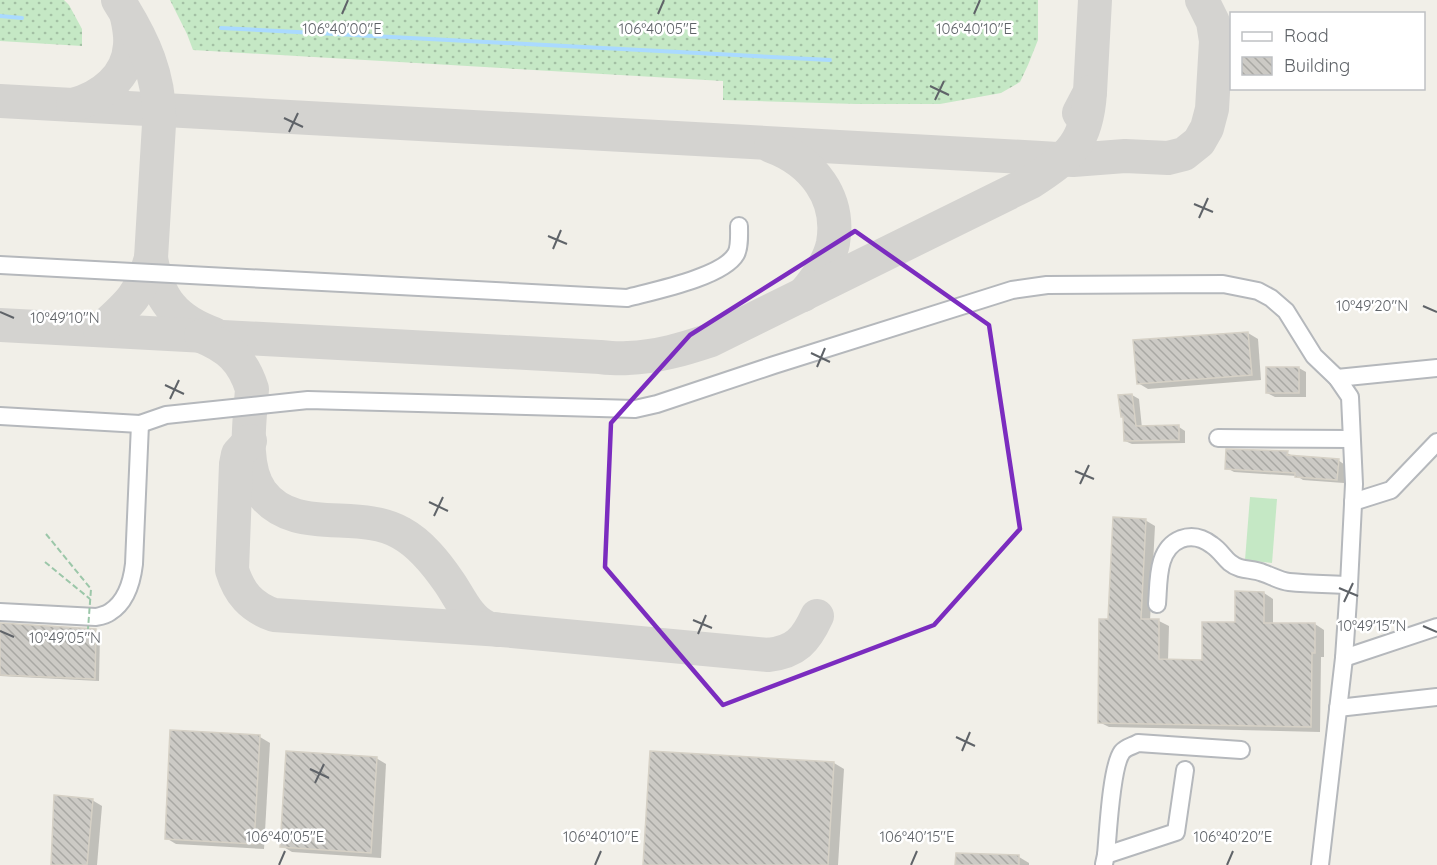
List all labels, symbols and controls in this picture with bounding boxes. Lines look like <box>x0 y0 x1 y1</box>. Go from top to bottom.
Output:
legend <box>1230 12 1425 90</box>
text: 106°40'00"E <box>302 19 382 38</box>
text: 106°40'05"E <box>619 19 697 38</box>
text: 106°40'10"E <box>936 19 1012 38</box>
text: Road <box>1284 24 1329 47</box>
text: Building <box>1284 54 1350 77</box>
text: 10°49'20"N <box>1336 296 1408 315</box>
text: 10°49'10"N <box>30 308 100 327</box>
text: 10°49'15"N <box>1338 616 1406 635</box>
text: 10°49'05"N <box>29 628 101 647</box>
text: 106°40'05"E <box>246 827 324 846</box>
text: 106°40'10"E <box>563 827 639 846</box>
text: 106°40'15"E <box>879 827 955 846</box>
text: 106°40'20"E <box>1194 827 1272 846</box>

